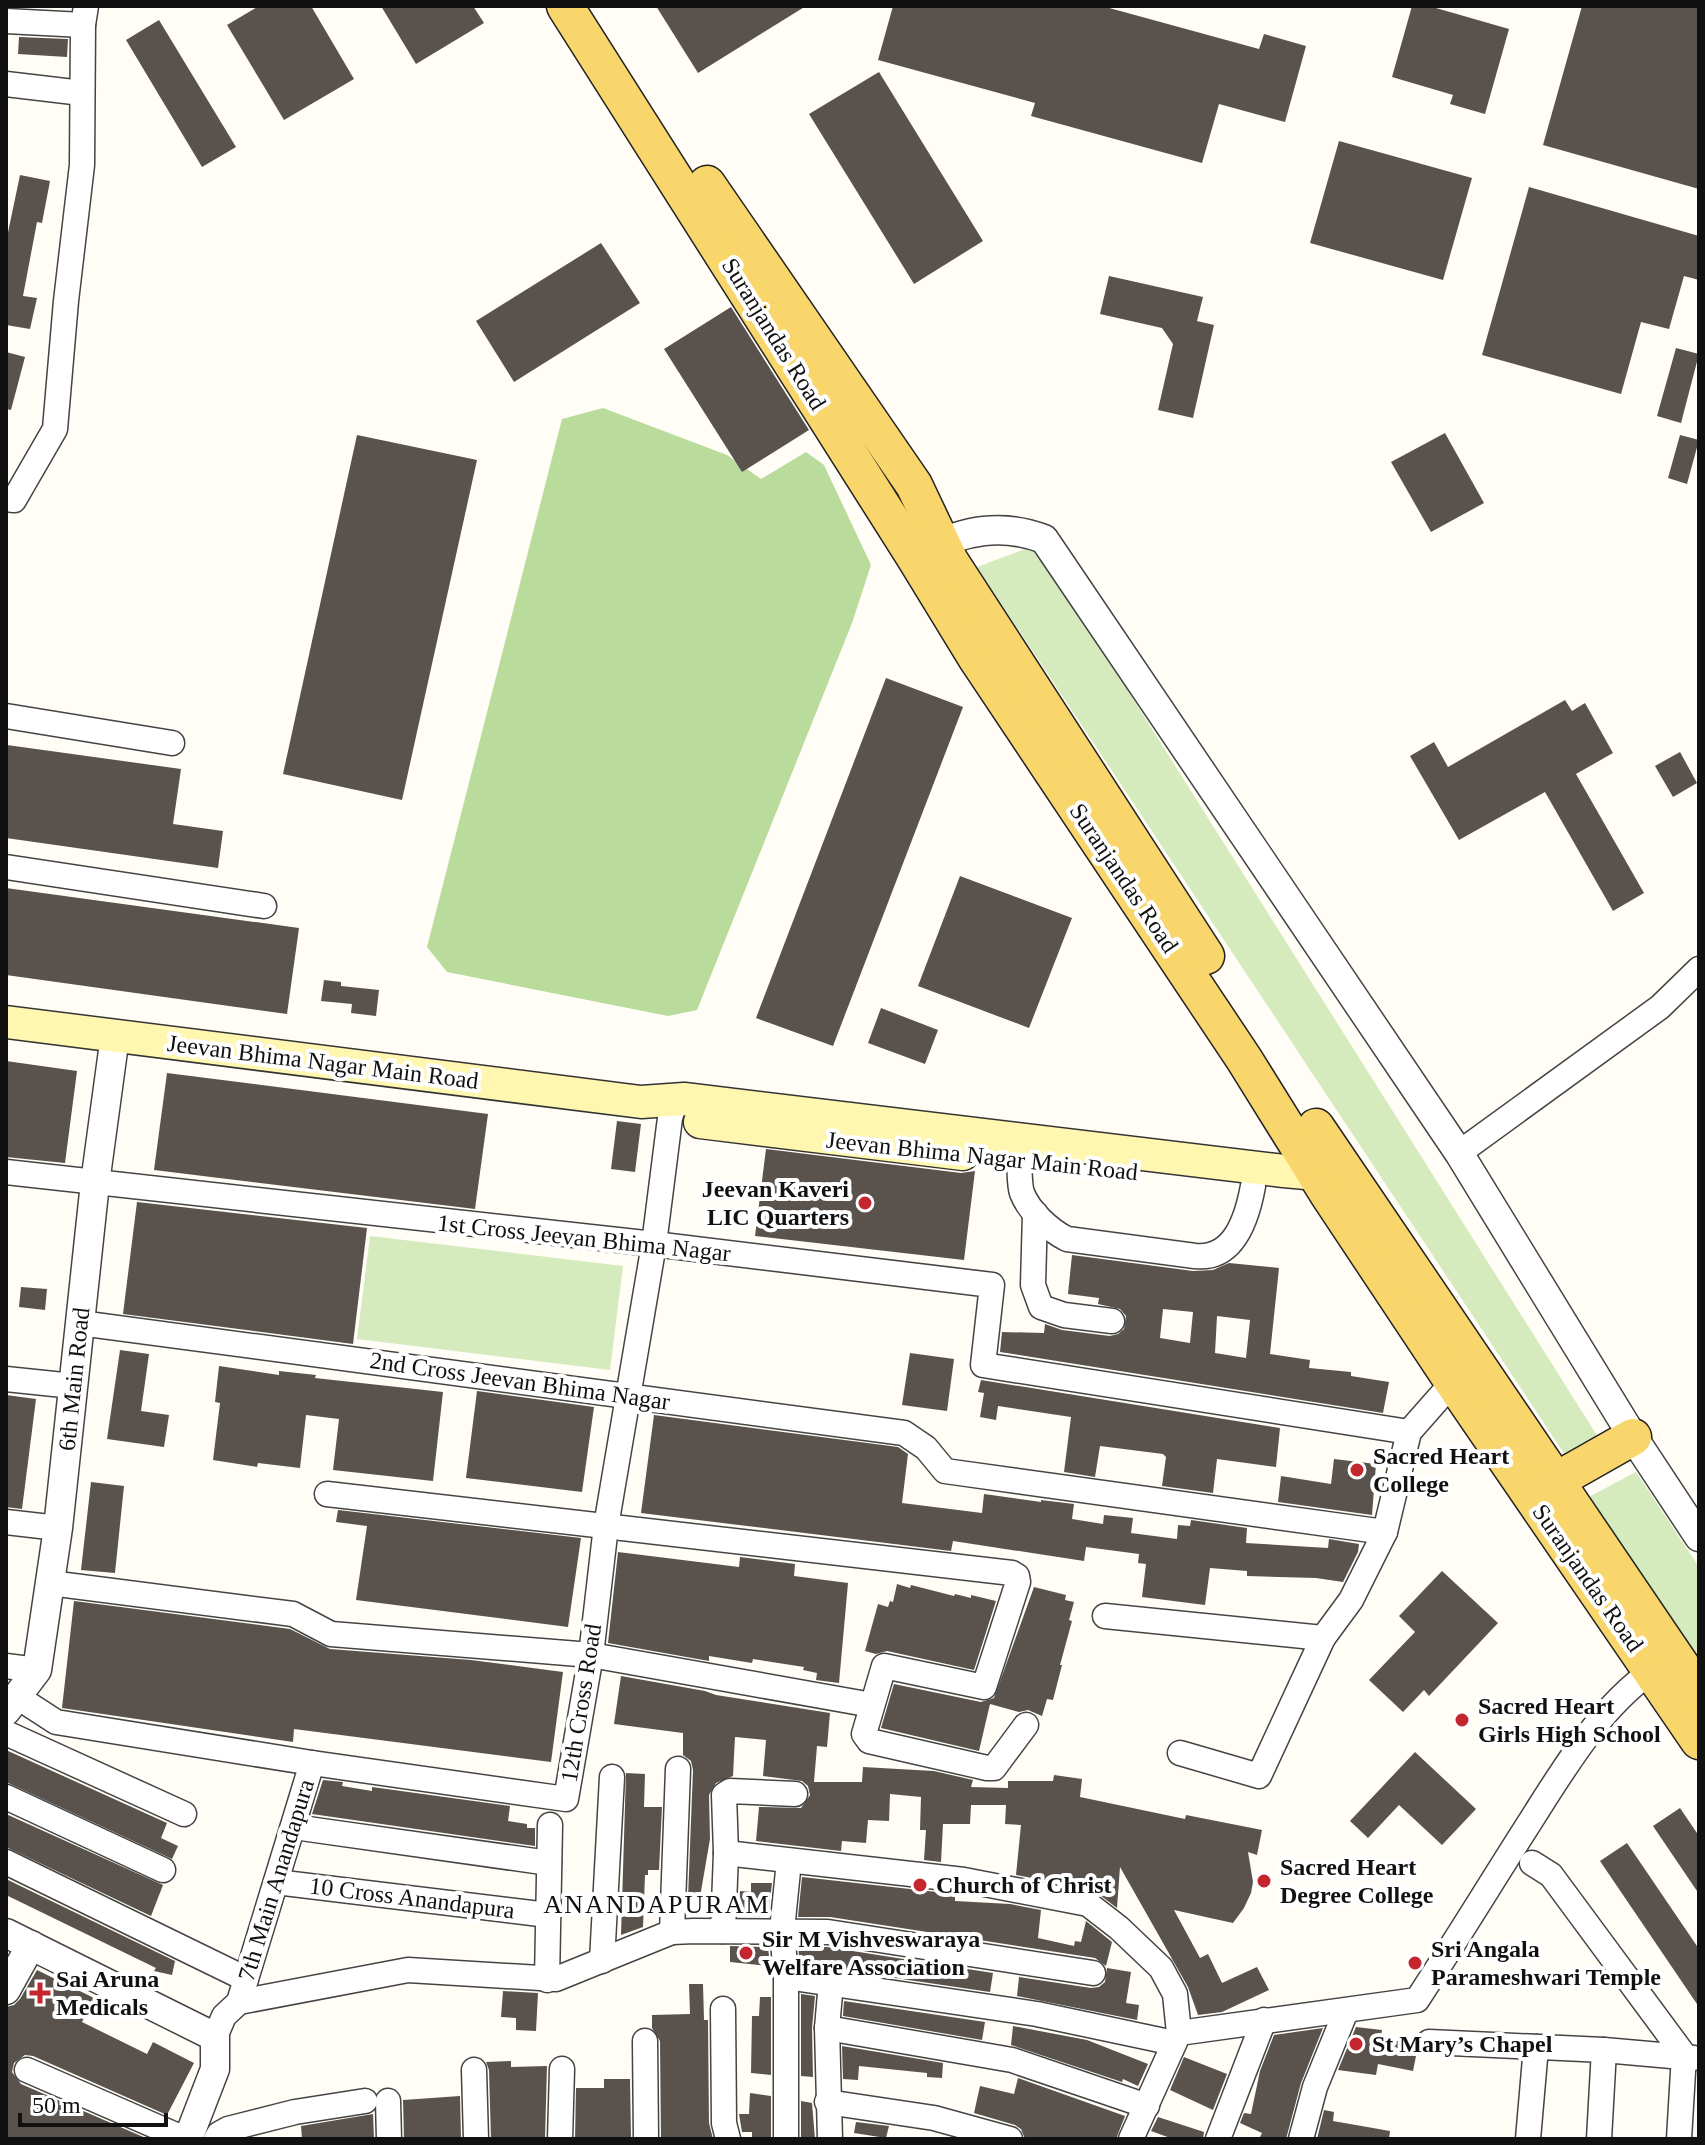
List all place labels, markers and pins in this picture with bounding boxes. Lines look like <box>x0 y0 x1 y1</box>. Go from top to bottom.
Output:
place label: Jeevan Kaveri LIC Quarters <box>702 1176 849 1230</box>
marker: Jeevan Kaveri LIC Quarters <box>856 1194 874 1212</box>
place label: Sacred Heart College <box>1373 1443 1509 1497</box>
marker: Sacred Heart College <box>1348 1461 1366 1479</box>
place label: Sacred Heart Girls High School <box>1478 1693 1661 1747</box>
marker: Sacred Heart Girls High School <box>1453 1711 1471 1729</box>
place label: Sacred Heart Degree College <box>1280 1854 1434 1908</box>
place label: Church of Christ <box>936 1872 1112 1898</box>
marker: Sacred Heart Degree College <box>1255 1872 1273 1890</box>
marker: Church of Christ <box>911 1876 929 1894</box>
place label: Sir M Vishveswaraya Welfare Association <box>762 1926 980 1980</box>
place label: Sri Angala Parameshwari Temple <box>1431 1936 1661 1990</box>
marker: Sir M Vishveswaraya Welfare Association <box>737 1944 755 1962</box>
marker: Sri Angala Parameshwari Temple <box>1406 1954 1424 1972</box>
place label: Sai Aruna Medicals <box>56 1966 159 2020</box>
marker: Sai Aruna Medicals <box>31 1984 49 2002</box>
place label: St Mary’s Chapel <box>1372 2031 1553 2057</box>
marker: St Mary’s Chapel <box>1347 2035 1365 2053</box>

